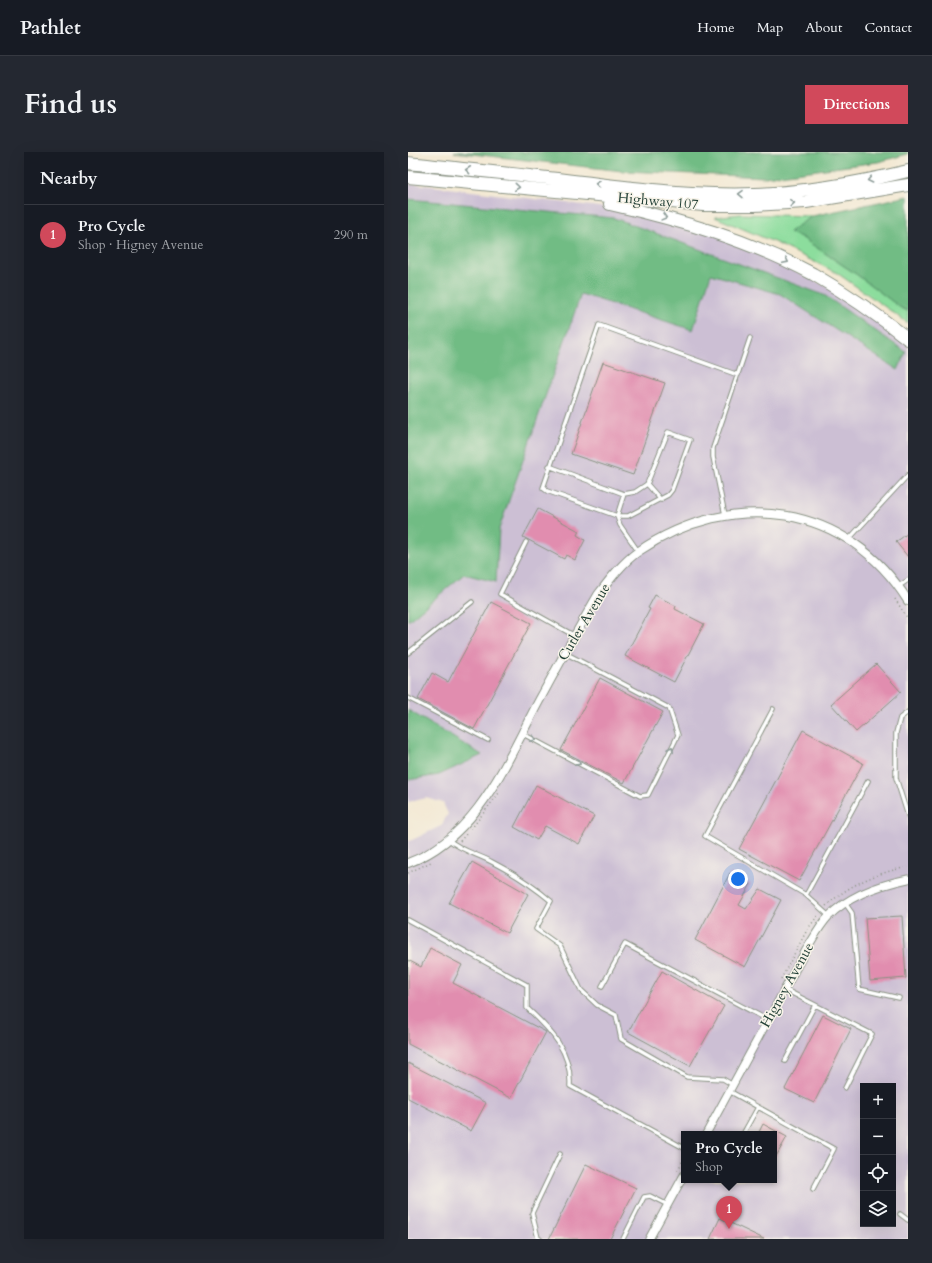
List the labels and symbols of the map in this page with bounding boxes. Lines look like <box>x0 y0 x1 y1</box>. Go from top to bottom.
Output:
one-way arrow <box>465 165 471 174</box>
one-way arrow <box>867 175 873 183</box>
one-way arrow <box>595 179 601 188</box>
one-way arrow <box>513 182 520 191</box>
street label: Highway 107 <box>617 188 699 214</box>
one-way arrow <box>738 190 744 198</box>
one-way arrow <box>789 198 795 207</box>
one-way arrow <box>660 212 667 221</box>
one-way arrow <box>782 256 789 264</box>
street label: Cutler Avenue <box>553 580 615 664</box>
one-way arrow <box>529 735 536 742</box>
one-way arrow <box>666 746 674 753</box>
one-way arrow <box>574 759 581 766</box>
your location <box>728 869 748 889</box>
street label: Higney Avenue <box>756 939 818 1031</box>
pin: 1 <box>716 1196 742 1229</box>

